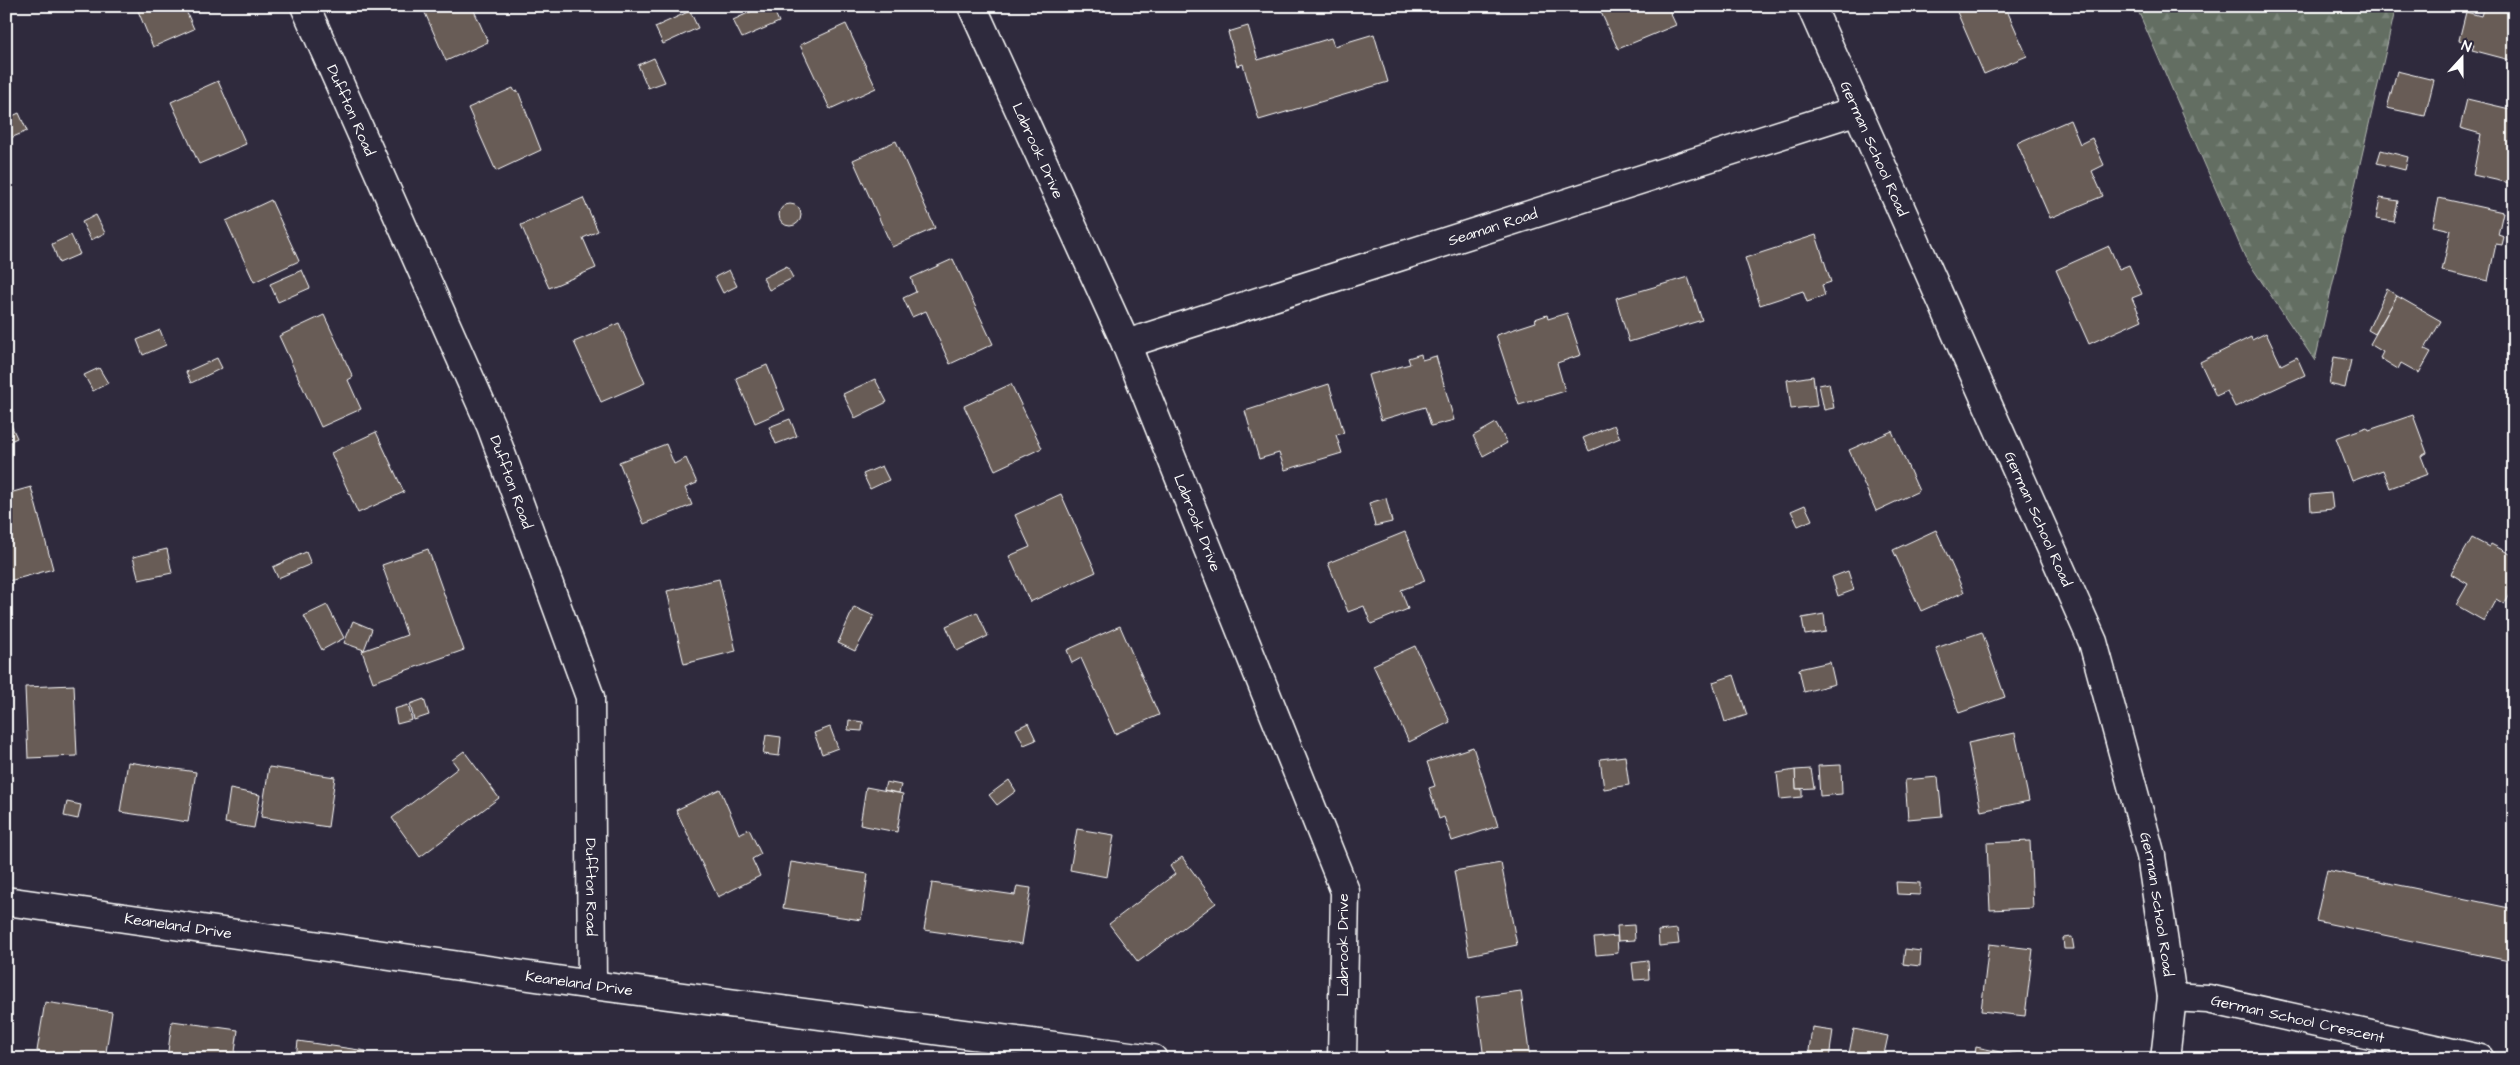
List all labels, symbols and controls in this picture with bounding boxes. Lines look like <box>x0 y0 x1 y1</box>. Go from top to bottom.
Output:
north arrow <box>2438 32 2488 82</box>
text: N <box>2459 36 2474 58</box>
street label: Duffton Road <box>321 62 380 160</box>
street label: German School Road <box>1835 78 1913 220</box>
street label: Labrook Drive <box>1007 100 1068 202</box>
street label: Seaman Road <box>1446 203 1541 251</box>
street label: Duffton Road <box>484 433 538 532</box>
street label: German School Road <box>1999 448 2077 590</box>
street label: Labrook Drive <box>1168 471 1226 575</box>
street label: German School Road <box>2134 830 2179 978</box>
street label: Duffton Road <box>580 838 602 936</box>
street label: Labrook Drive <box>1333 894 1354 996</box>
street label: Keaneland Drive <box>123 908 233 944</box>
street label: Keaneland Drive <box>524 966 634 1001</box>
street label: German School Crescent <box>2209 990 2386 1049</box>

